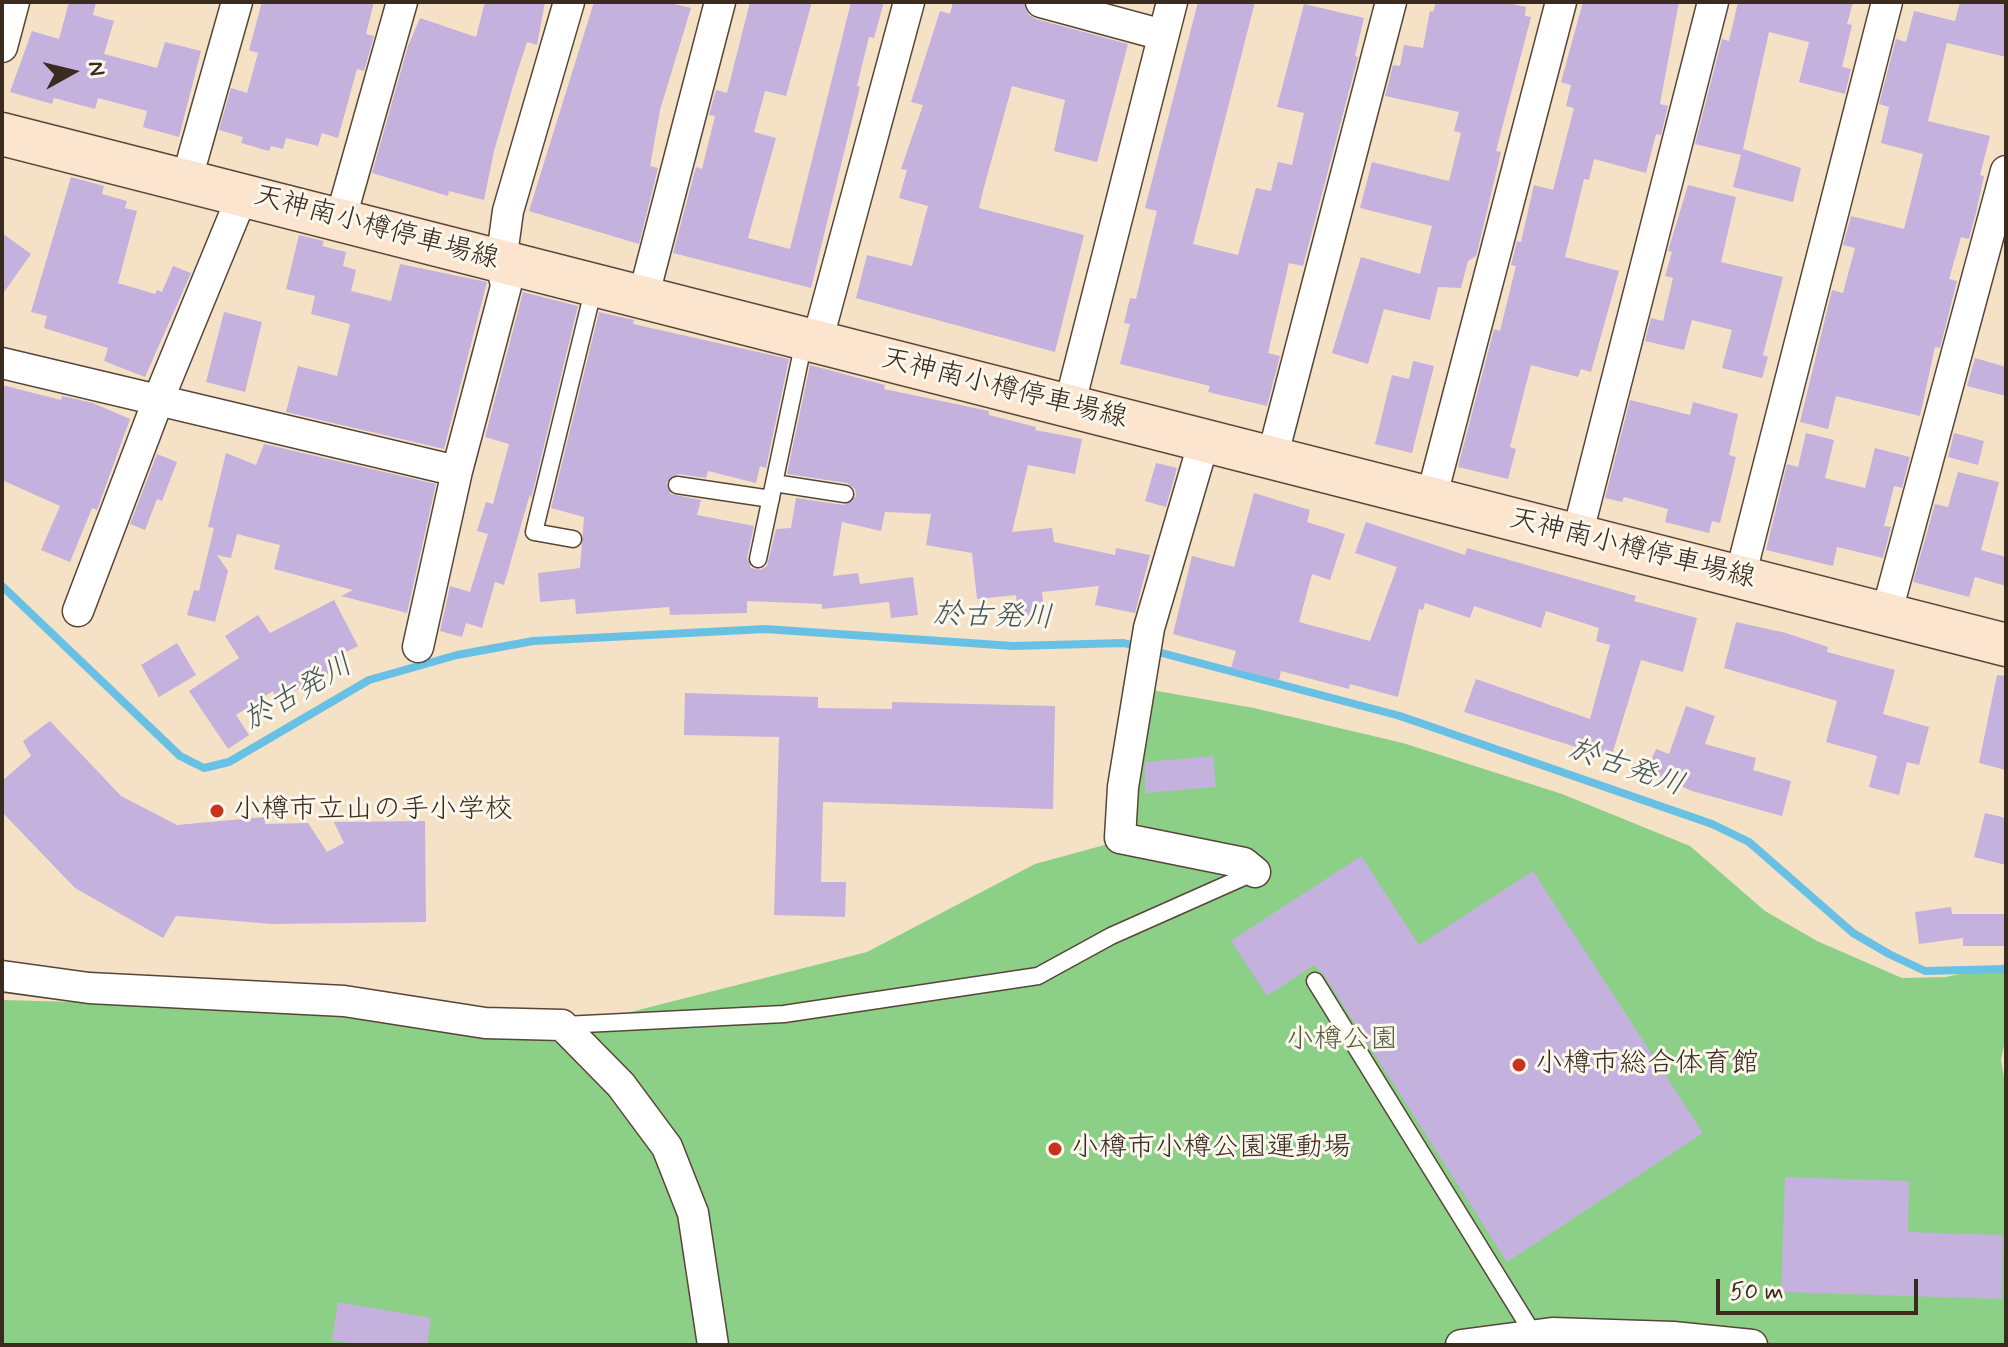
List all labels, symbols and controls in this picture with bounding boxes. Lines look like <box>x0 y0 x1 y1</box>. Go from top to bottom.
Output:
north arrow <box>32 32 112 112</box>
text: N <box>81 59 111 78</box>
street label: 天神南小樽停車場線 <box>250 180 502 278</box>
street label: 天神南小樽停車場線 <box>878 343 1130 437</box>
street label: 天神南小樽停車場線 <box>1506 503 1758 597</box>
water label: 於古発川 <box>932 598 1054 638</box>
water label: 於古発川 <box>238 648 360 740</box>
water label: 於古発川 <box>1563 732 1689 806</box>
place label: 小樽市立山の手小学校 <box>233 794 513 828</box>
marker: 小樽市立山の手小学校 <box>208 802 226 820</box>
park label: 小樽公園 <box>1286 1024 1398 1058</box>
place label: 小樽市総合体育館 <box>1535 1048 1759 1082</box>
marker: 小樽市総合体育館 <box>1510 1056 1528 1074</box>
place label: 小樽市小樽公園運動場 <box>1071 1132 1351 1166</box>
marker: 小樽市小樽公園運動場 <box>1046 1140 1064 1158</box>
scale bar <box>1720 1263 1922 1313</box>
text: 50 m <box>1730 1277 1784 1308</box>

